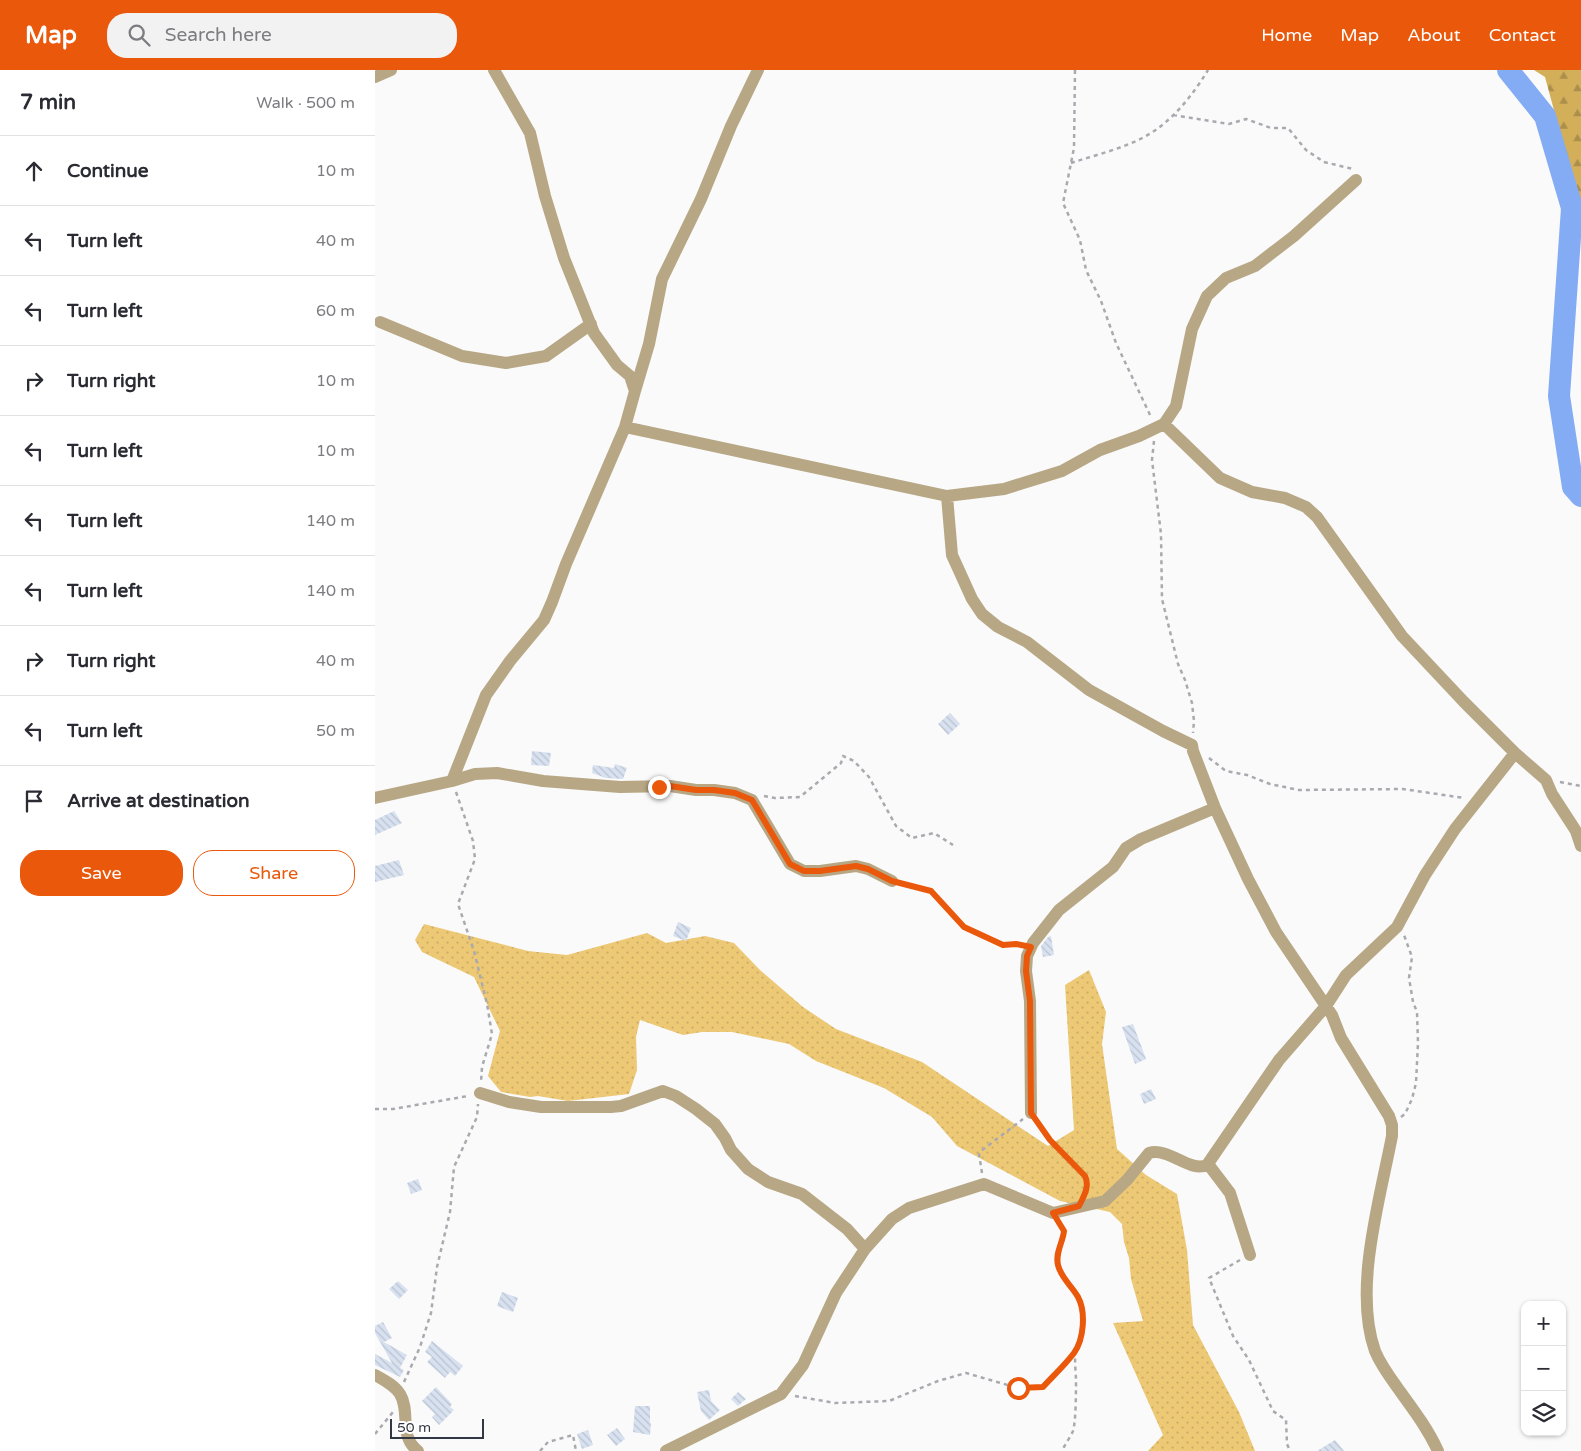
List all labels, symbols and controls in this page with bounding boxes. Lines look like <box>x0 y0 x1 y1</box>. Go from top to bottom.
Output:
search box <box>107 13 457 58</box>
text: Map <box>25 21 77 50</box>
icon: search <box>125 21 153 49</box>
text: Search here <box>165 24 272 46</box>
text: Home <box>1261 24 1312 46</box>
text: Map <box>1340 24 1379 46</box>
text: About <box>1407 24 1461 46</box>
text: Contact <box>1489 24 1556 46</box>
text: 7 min <box>20 90 76 115</box>
text: Walk · 500 m <box>256 93 355 113</box>
icon: ahead <box>20 157 48 185</box>
text: Continue <box>67 160 149 182</box>
text: 10 m <box>316 161 355 181</box>
icon: left <box>20 227 48 255</box>
text: Turn left <box>67 230 143 252</box>
text: 40 m <box>316 231 355 251</box>
icon: left <box>20 297 48 325</box>
text: Turn left <box>67 300 143 322</box>
text: 60 m <box>316 301 355 321</box>
icon: right <box>20 367 48 395</box>
text: Turn right <box>67 370 155 392</box>
text: 10 m <box>316 371 355 391</box>
icon: left <box>20 437 48 465</box>
text: Turn left <box>67 440 143 462</box>
text: 10 m <box>316 441 355 461</box>
icon: left <box>20 507 48 535</box>
text: Turn left <box>67 510 143 532</box>
text: 140 m <box>306 511 355 531</box>
icon: left <box>20 577 48 605</box>
text: Turn left <box>67 580 143 602</box>
text: 140 m <box>306 581 355 601</box>
icon: right <box>20 647 48 675</box>
text: Turn right <box>67 650 155 672</box>
text: 40 m <box>316 651 355 671</box>
icon: left <box>20 717 48 745</box>
text: Turn left <box>67 720 143 742</box>
text: 50 m <box>316 721 355 741</box>
route end <box>648 776 671 799</box>
icon: arrive <box>20 787 48 815</box>
text: Arrive at destination <box>67 790 250 812</box>
button: Save <box>20 850 183 896</box>
button: Share <box>193 850 355 896</box>
map controls <box>1521 1301 1566 1436</box>
button: + <box>1521 1301 1566 1346</box>
button: − <box>1521 1346 1566 1391</box>
route start <box>1007 1377 1030 1400</box>
button: layers <box>1521 1391 1566 1436</box>
scale bar <box>390 1416 484 1439</box>
text: 50 m <box>397 1419 431 1436</box>

